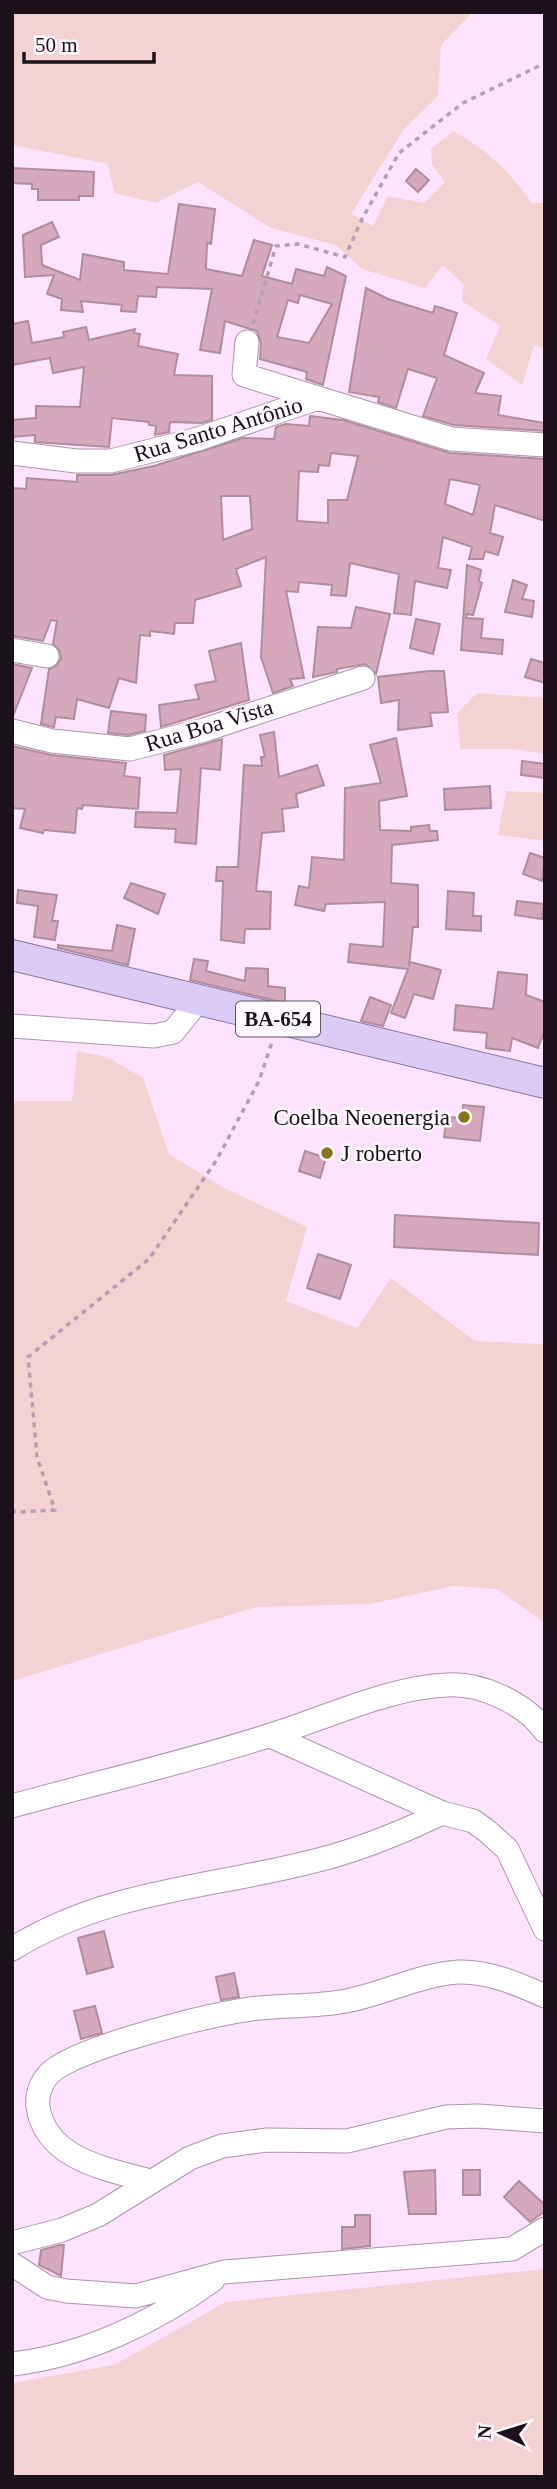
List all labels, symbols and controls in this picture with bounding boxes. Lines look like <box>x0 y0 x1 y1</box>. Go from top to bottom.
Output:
scale bar <box>24 21 154 65</box>
text: 50 m <box>35 33 78 57</box>
street label: Rua Santo Antônio <box>131 392 306 467</box>
street label: Rua Boa Vista <box>142 694 276 757</box>
road number: BA-654 <box>236 1002 320 1036</box>
place label: Coelba Neoenergia <box>274 1105 450 1130</box>
marker: Coelba Neoenergia <box>456 1109 472 1125</box>
place label: J roberto <box>341 1141 422 1166</box>
marker: J roberto <box>319 1145 335 1161</box>
north arrow <box>466 2398 536 2468</box>
text: N <box>474 2424 496 2439</box>

